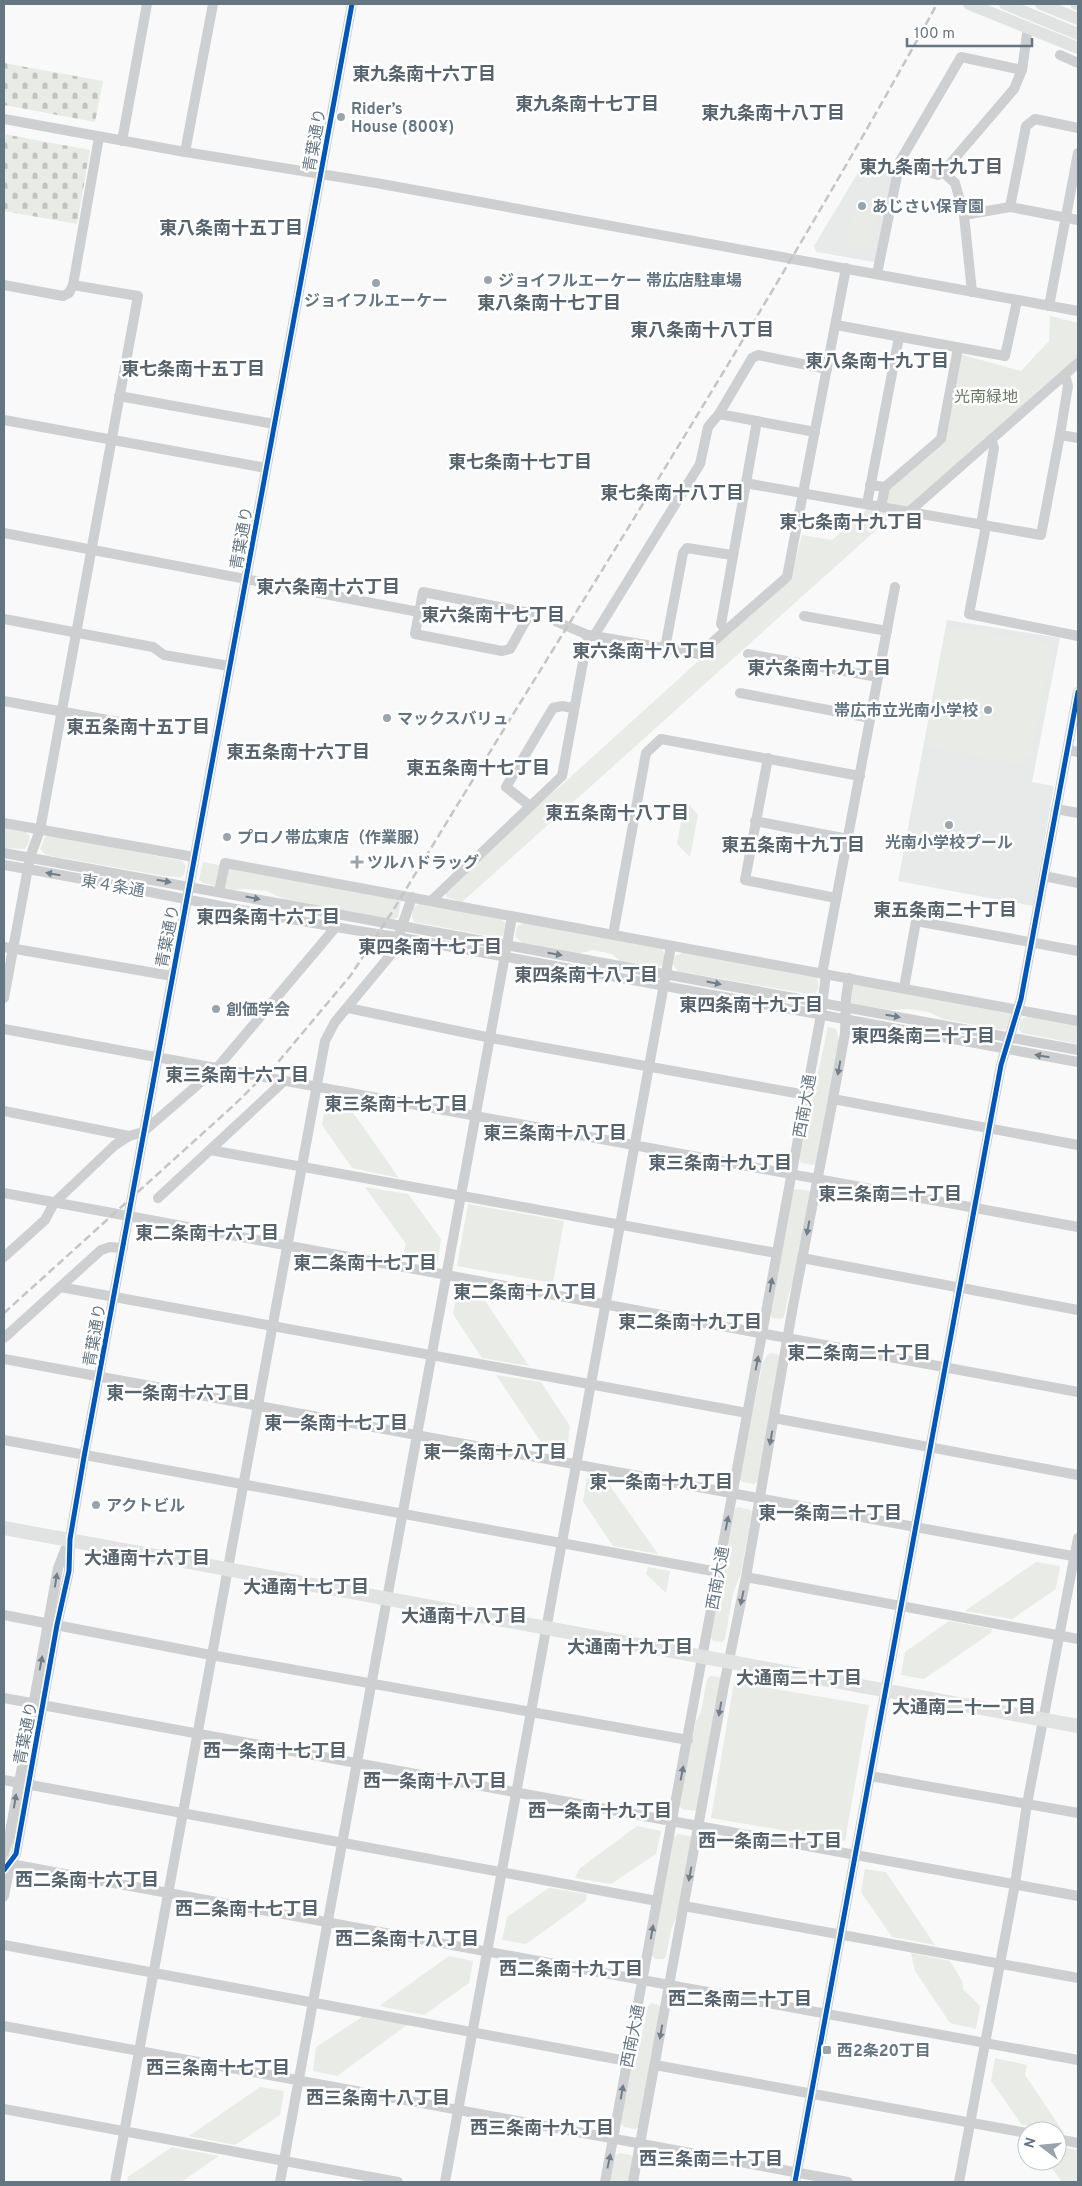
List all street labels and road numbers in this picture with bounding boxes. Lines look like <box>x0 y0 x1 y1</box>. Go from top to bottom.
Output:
street label: 青葉通り <box>301 107 331 174</box>
street label: 青葉通り <box>228 505 258 572</box>
street label: 東４条通 <box>79 872 146 902</box>
street label: 青葉通り <box>153 903 185 970</box>
street label: 西南大通 <box>791 1073 821 1140</box>
street label: 青葉通り <box>81 1302 111 1369</box>
street label: 西南大通 <box>704 1545 734 1612</box>
street label: 青葉通り <box>11 1700 43 1767</box>
street label: 西南大通 <box>618 2003 650 2070</box>

